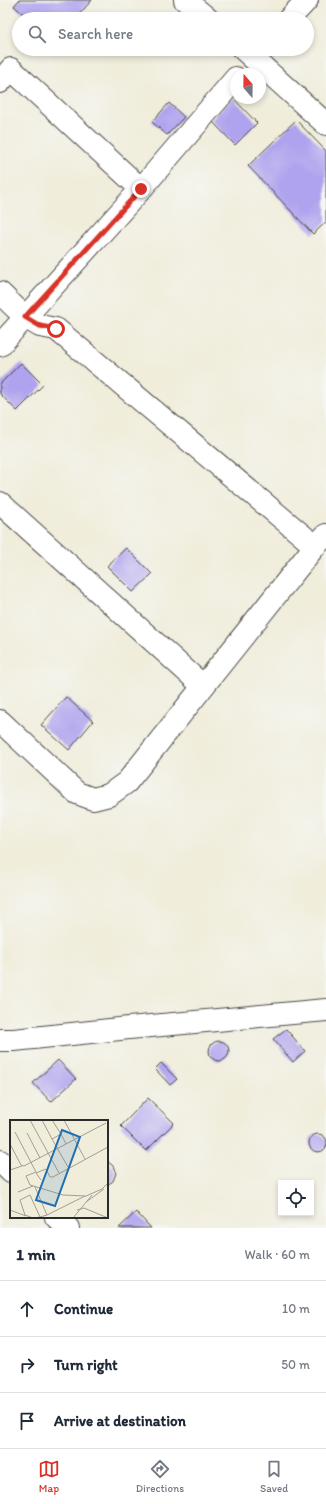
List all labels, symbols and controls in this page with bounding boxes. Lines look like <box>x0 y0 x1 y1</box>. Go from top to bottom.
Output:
search box <box>12 12 314 56</box>
icon: search <box>26 23 48 45</box>
text: Search here <box>58 25 133 43</box>
north arrow <box>230 68 266 104</box>
route end <box>132 180 150 198</box>
route start <box>47 320 65 338</box>
inset map <box>10 1120 108 1218</box>
map controls <box>278 1180 314 1216</box>
button: locate <box>278 1180 314 1216</box>
text: 1 min <box>16 1244 55 1264</box>
text: Walk · 60 m <box>245 1247 310 1262</box>
icon: ahead <box>16 1298 38 1320</box>
text: Continue <box>54 1300 113 1318</box>
text: 10 m <box>282 1301 310 1316</box>
icon: right <box>16 1354 38 1376</box>
text: Turn right <box>54 1356 118 1374</box>
text: 50 m <box>281 1357 310 1372</box>
icon: arrive <box>16 1410 38 1432</box>
text: Arrive at destination <box>54 1412 186 1430</box>
tab: Map <box>38 1458 60 1495</box>
tab: Directions <box>136 1458 184 1495</box>
tab: Saved <box>260 1458 288 1495</box>

